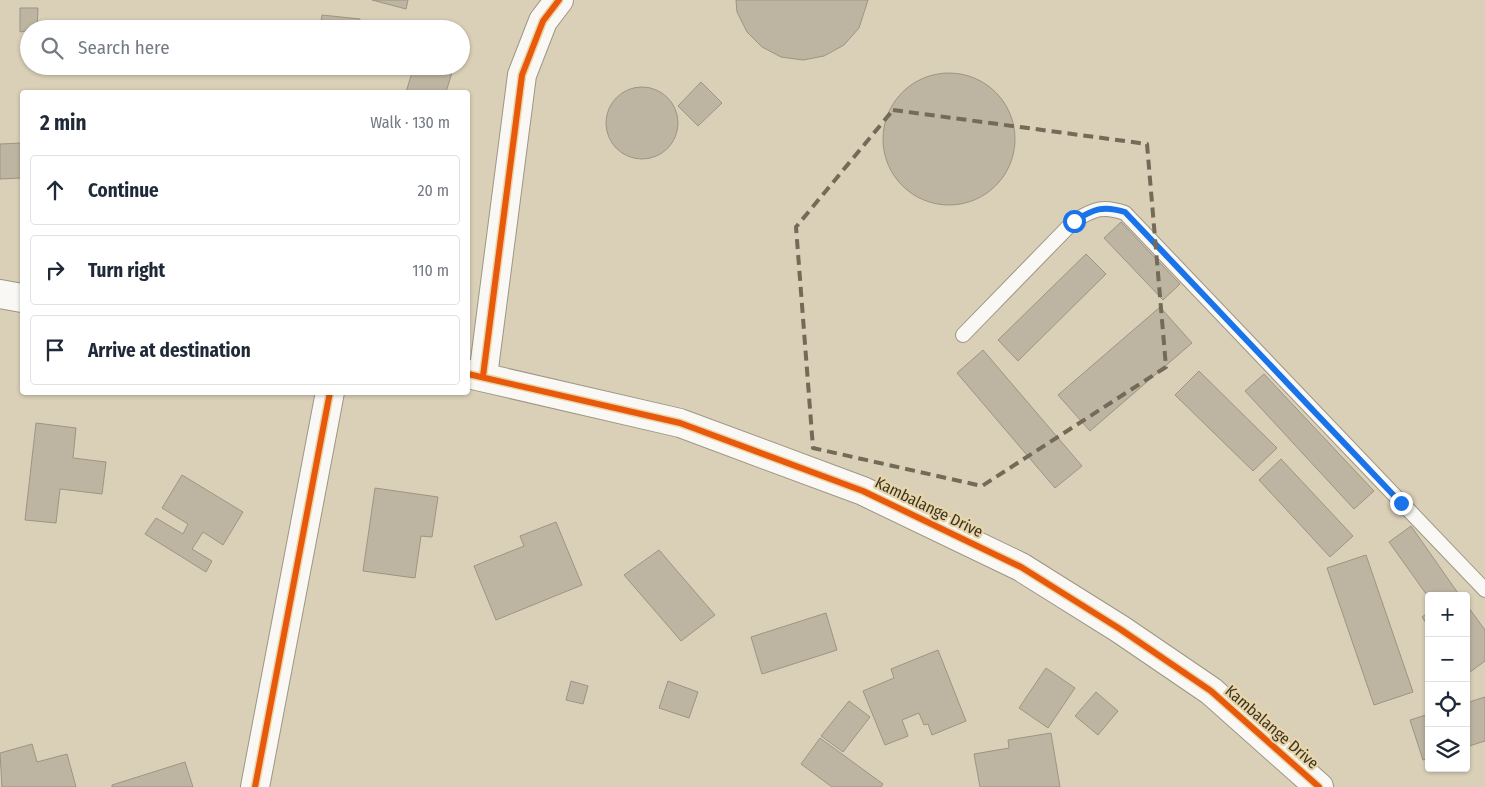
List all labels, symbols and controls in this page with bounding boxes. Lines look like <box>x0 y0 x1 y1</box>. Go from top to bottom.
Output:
search box <box>20 20 470 75</box>
icon: search <box>38 34 66 62</box>
text: Search here <box>78 36 170 59</box>
text: 2 min <box>40 110 87 136</box>
text: Walk · 130 m <box>370 113 450 132</box>
icon: ahead <box>41 176 69 204</box>
text: Continue <box>88 179 159 202</box>
text: 20 m <box>418 181 449 200</box>
route start <box>1063 210 1086 233</box>
icon: right <box>41 256 69 284</box>
text: Turn right <box>88 259 165 282</box>
text: 110 m <box>412 261 449 280</box>
icon: arrive <box>41 336 69 364</box>
text: Arrive at destination <box>88 339 251 362</box>
street label: Kambalange Drive <box>872 473 986 541</box>
route end <box>1390 492 1413 515</box>
map controls <box>1425 592 1470 772</box>
button: + <box>1425 592 1470 637</box>
button: − <box>1425 637 1470 682</box>
street label: Kambalange Drive <box>1221 681 1323 773</box>
button: locate <box>1425 682 1470 727</box>
button: layers <box>1425 727 1470 772</box>

